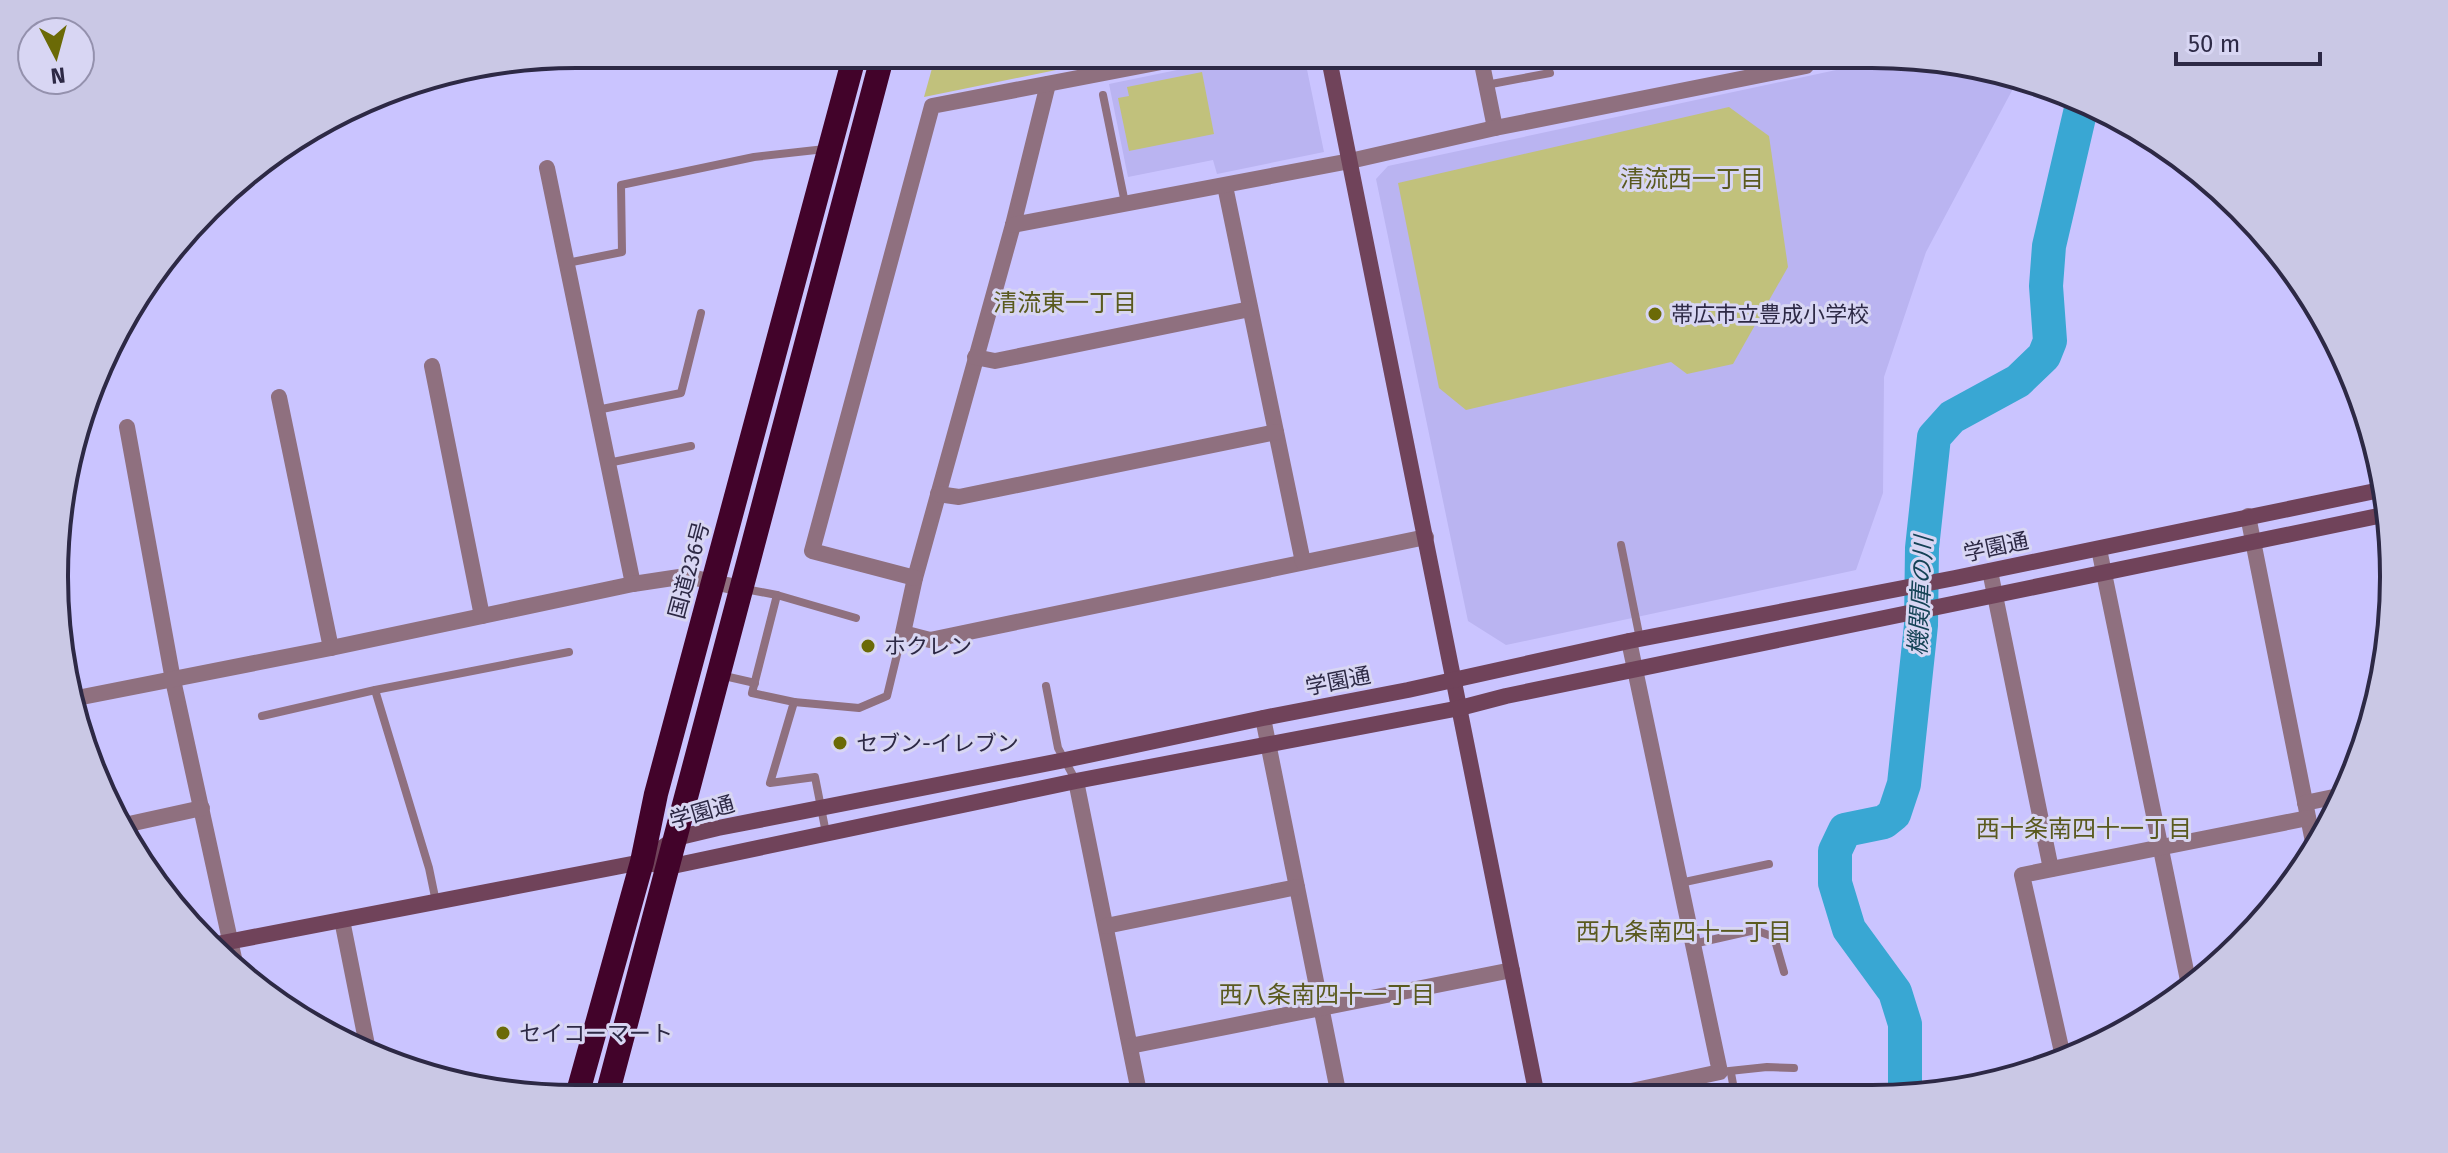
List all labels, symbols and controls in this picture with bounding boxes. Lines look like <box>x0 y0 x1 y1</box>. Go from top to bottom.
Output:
north arrow <box>16 16 96 96</box>
scale bar <box>2176 16 2320 66</box>
text: 50 m <box>2188 30 2240 58</box>
text: N <box>49 61 67 90</box>
district label: 清流西一丁目 <box>1620 165 1764 193</box>
district label: 清流東一丁目 <box>993 289 1137 317</box>
place label: 帯広市立豊成小学校 <box>1671 301 1869 328</box>
marker: 帯広市立豊成小学校 <box>1646 305 1664 323</box>
street label: 国道236号 <box>663 518 715 622</box>
street label: 学園通 <box>1961 527 2031 567</box>
water label: 機関庫の川 <box>1904 532 1938 657</box>
place label: ホクレン <box>884 633 972 660</box>
marker: ホクレン <box>859 637 877 655</box>
street label: 学園通 <box>1303 661 1373 701</box>
place label: セブン-イレブン <box>856 730 1019 757</box>
marker: セブン-イレブン <box>831 734 849 752</box>
street label: 学園通 <box>667 790 737 834</box>
district label: 西十条南四十一丁目 <box>1976 815 2192 843</box>
district label: 西九条南四十一丁目 <box>1576 918 1792 946</box>
district label: 西八条南四十一丁目 <box>1219 981 1435 1009</box>
place label: セイコーマート <box>519 1020 673 1047</box>
marker: セイコーマート <box>494 1024 512 1042</box>

